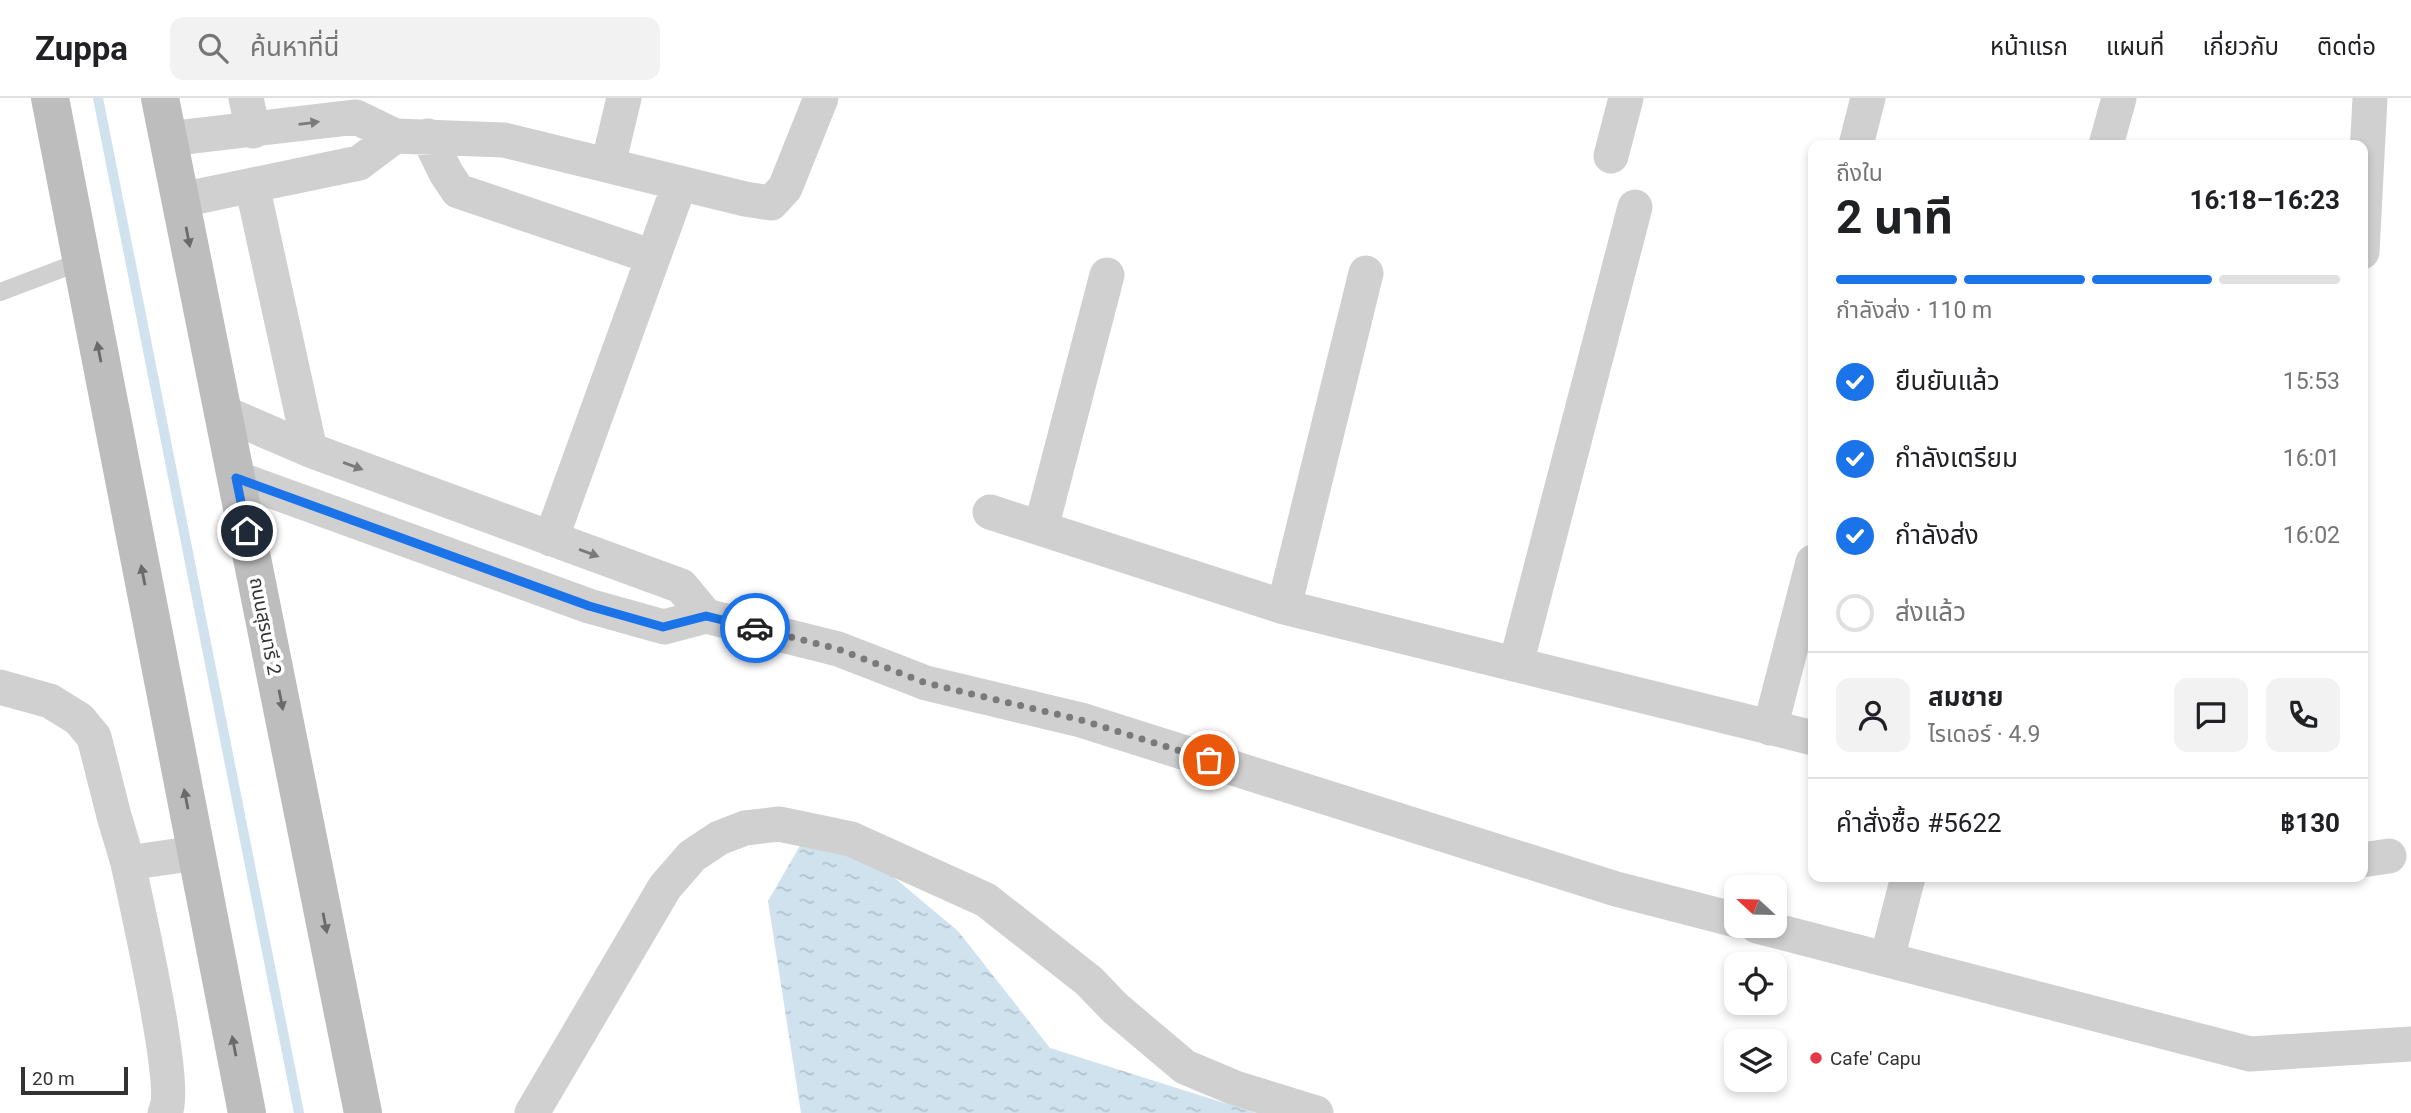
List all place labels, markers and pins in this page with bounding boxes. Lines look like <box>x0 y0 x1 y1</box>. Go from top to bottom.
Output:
pin <box>217 501 277 561</box>
pin <box>1179 730 1239 790</box>
place label: Cafe' Capu <box>1830 1047 1921 1070</box>
marker: Cafe' Capu <box>1808 1050 1824 1066</box>

